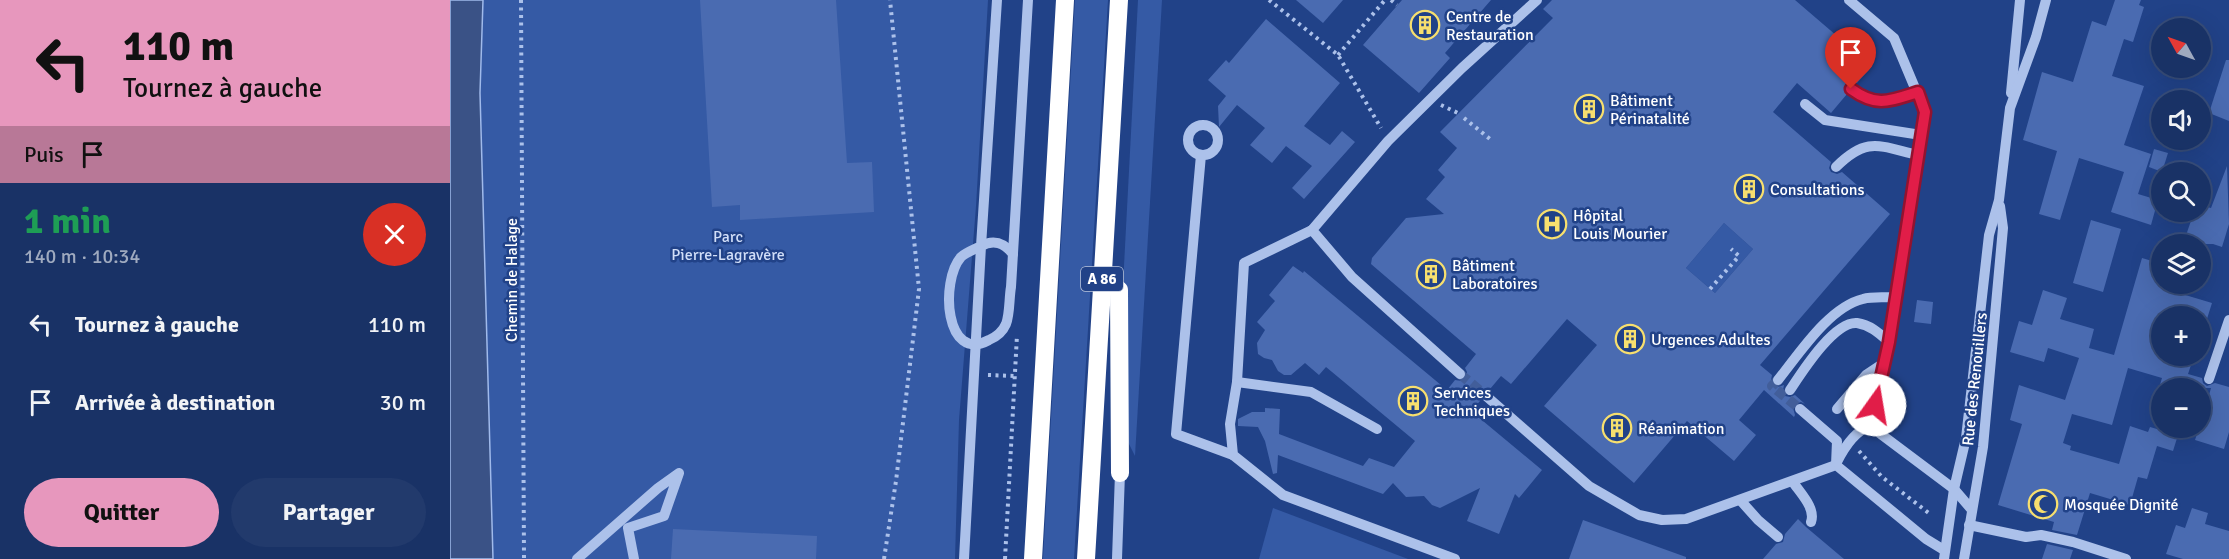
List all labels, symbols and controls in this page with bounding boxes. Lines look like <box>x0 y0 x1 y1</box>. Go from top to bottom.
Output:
place label: Centre de Restauration <box>1446 7 1534 45</box>
building icon: Centre de Restauration <box>1409 9 1441 41</box>
north arrow <box>2151 18 2211 78</box>
map controls <box>2151 18 2211 438</box>
text: 110 m <box>123 21 234 72</box>
icon: left <box>24 24 102 102</box>
pin <box>1825 27 1876 89</box>
icon: arrive <box>1834 36 1867 69</box>
text: Tournez à gauche <box>123 72 322 105</box>
button: sound <box>2151 90 2211 150</box>
place label: Bâtiment Périnatalité <box>1610 91 1690 129</box>
building icon: Bâtiment Périnatalité <box>1573 93 1605 125</box>
icon: arrive <box>76 138 109 171</box>
text: Puis <box>24 141 64 168</box>
button: search <box>2151 162 2211 222</box>
building icon: Consultations <box>1733 173 1765 205</box>
place label: Consultations <box>1770 180 1864 200</box>
text: 1 min <box>24 199 111 244</box>
button: close <box>363 203 426 266</box>
place label: Hôpital Louis Mourier <box>1573 206 1667 244</box>
hospital icon: Hôpital Louis Mourier <box>1536 208 1568 240</box>
street label: Chemin de Halage <box>502 218 522 342</box>
park label: Parc Pierre-Lagravère <box>671 227 785 265</box>
button: layers <box>2151 234 2211 294</box>
text: 140 m · 10:34 <box>24 244 140 269</box>
place label: Bâtiment Laboratoires <box>1452 256 1537 294</box>
building icon: Bâtiment Laboratoires <box>1415 258 1447 290</box>
road number: A 86 <box>1081 267 1123 291</box>
button: + <box>2151 306 2211 366</box>
icon: left <box>24 308 57 341</box>
text: Tournez à gauche <box>75 311 239 338</box>
text: 110 m <box>368 311 426 338</box>
street label: Rue des Renouillers <box>1958 311 1992 447</box>
building icon: Urgences Adultes <box>1614 323 1646 355</box>
place label: Urgences Adultes <box>1651 330 1770 350</box>
position arrow <box>1843 373 1907 437</box>
button: − <box>2151 378 2211 438</box>
place label: Services Techniques <box>1434 383 1510 421</box>
building icon: Services Techniques <box>1397 385 1429 417</box>
icon: arrive <box>24 386 57 419</box>
text: Arrivée à destination <box>75 389 275 416</box>
text: 30 m <box>380 389 426 416</box>
building icon: Réanimation <box>1601 412 1633 444</box>
place label: Réanimation <box>1638 419 1724 439</box>
button: Quitter <box>24 478 219 547</box>
button: Partager <box>231 478 426 547</box>
mosque icon: Mosquée Dignité <box>2027 488 2059 520</box>
place label: Mosquée Dignité <box>2064 495 2179 515</box>

